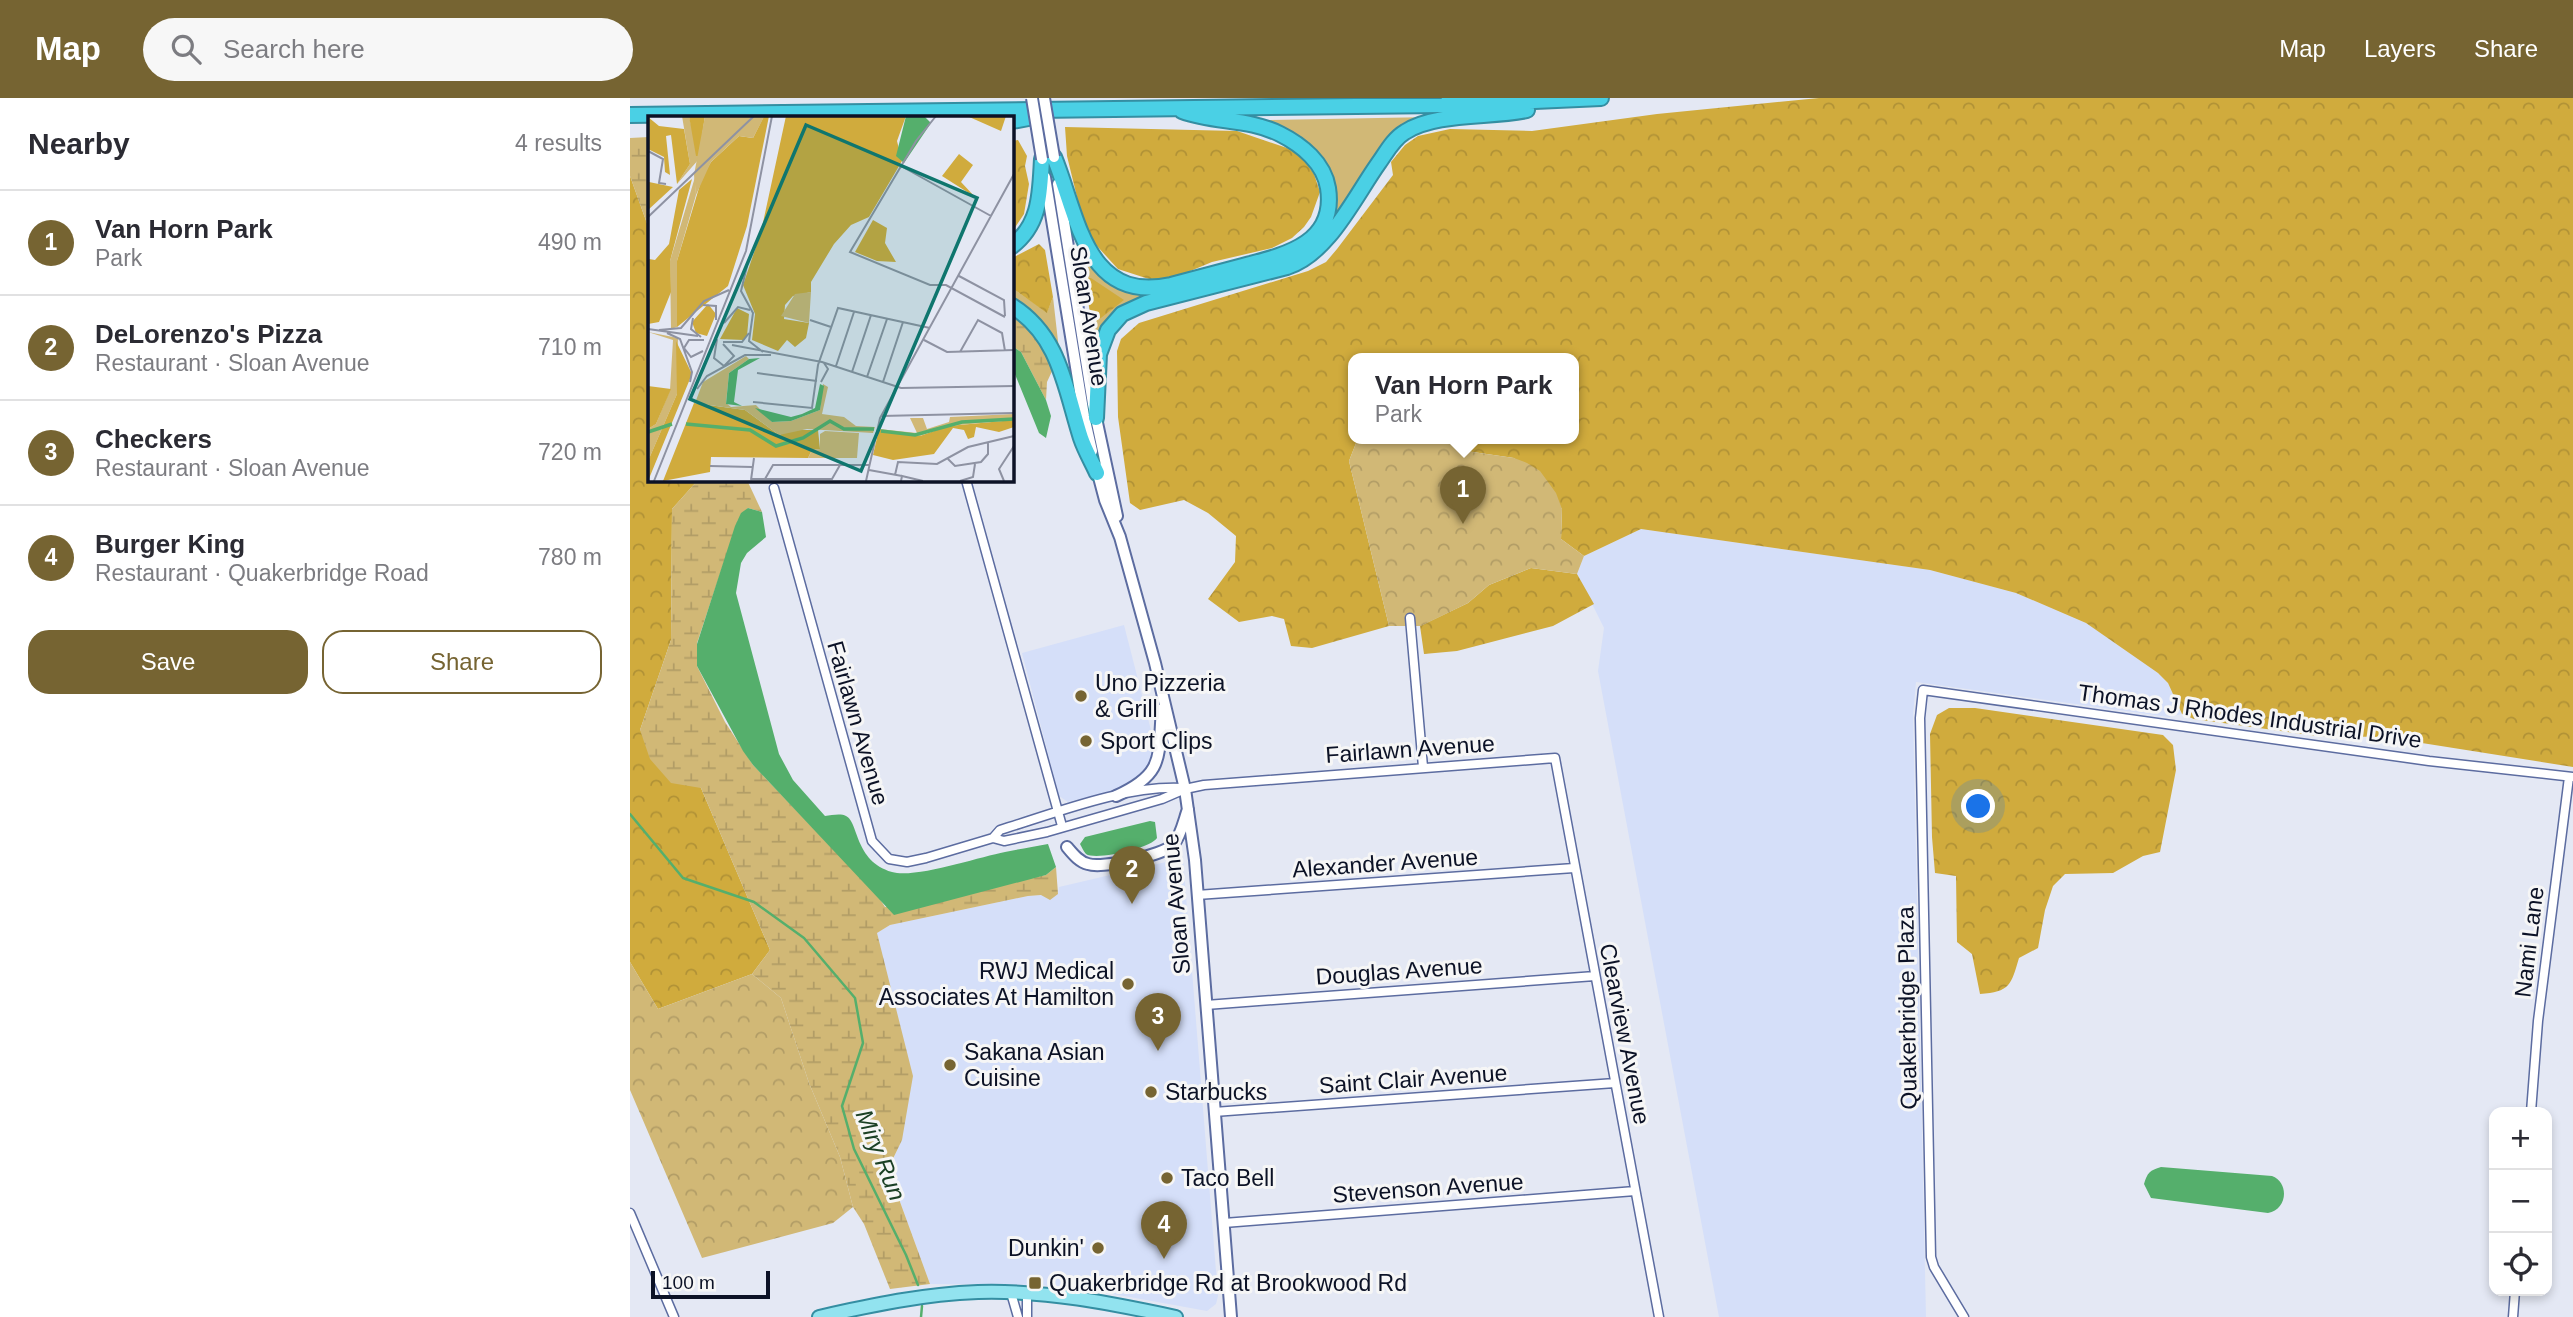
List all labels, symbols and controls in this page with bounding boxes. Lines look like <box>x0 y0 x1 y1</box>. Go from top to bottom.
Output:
search box <box>143 18 633 81</box>
text: Map <box>35 30 101 67</box>
icon: search <box>167 30 205 68</box>
text: Search here <box>223 34 365 64</box>
text: Map <box>2279 35 2326 62</box>
text: Layers <box>2364 35 2436 62</box>
text: Share <box>2474 35 2538 62</box>
inset map <box>648 116 1013 481</box>
text: Nearby <box>28 127 130 160</box>
text: 4 results <box>515 130 602 156</box>
text: Van Horn Park <box>95 214 273 244</box>
text: 1 <box>45 229 57 255</box>
text: 490 m <box>538 229 602 255</box>
street label: Sloan Avenue <box>1065 244 1113 388</box>
text: Park <box>95 245 142 271</box>
text: DeLorenzo's Pizza <box>95 319 322 349</box>
text: 2 <box>45 334 57 360</box>
text: 710 m <box>538 334 602 360</box>
text: Restaurant · Sloan Avenue <box>95 350 369 376</box>
popup <box>1348 353 1579 444</box>
text: Van Horn Park <box>1375 370 1552 400</box>
text: Park <box>1375 401 1422 427</box>
text: Checkers <box>95 424 212 454</box>
text: 3 <box>45 439 57 465</box>
text: 720 m <box>538 439 602 465</box>
text: Restaurant · Sloan Avenue <box>95 455 369 481</box>
pin: 1 <box>1440 466 1486 524</box>
text: Burger King <box>95 529 245 559</box>
text: 4 <box>45 544 57 570</box>
text: 780 m <box>538 544 602 570</box>
text: Restaurant · Quakerbridge Road <box>95 560 429 586</box>
button: Save <box>28 630 308 694</box>
button: Share <box>322 630 602 694</box>
street label: Fairlawn Avenue <box>822 638 894 808</box>
place label: Uno Pizzeria & Grill <box>1095 670 1226 722</box>
street label: Thomas J Rhodes Industrial Drive <box>2077 679 2423 753</box>
marker: Uno Pizzeria & Grill <box>1073 688 1089 704</box>
place label: Sport Clips <box>1100 728 1212 754</box>
street label: Fairlawn Avenue <box>1324 730 1496 768</box>
marker: Sport Clips <box>1078 733 1094 749</box>
your location <box>1961 789 1995 823</box>
street label: Sloan Avenue <box>1157 832 1195 976</box>
street label: Alexander Avenue <box>1291 844 1479 882</box>
pin: 2 <box>1109 846 1155 904</box>
street label: Nami Lane <box>2509 885 2549 999</box>
street label: Quakerbridge Plaza <box>1892 906 1922 1110</box>
street label: Clearview Avenue <box>1595 941 1655 1127</box>
street label: Douglas Avenue <box>1315 952 1483 990</box>
place label: RWJ Medical Associates At Hamilton <box>879 958 1114 1010</box>
marker: RWJ Medical Associates At Hamilton <box>1120 976 1136 992</box>
pin: 3 <box>1135 993 1181 1051</box>
place label: Sakana Asian Cuisine <box>964 1039 1105 1091</box>
marker: Sakana Asian Cuisine <box>942 1057 958 1073</box>
street label: Saint Clair Avenue <box>1318 1059 1508 1099</box>
place label: Starbucks <box>1165 1079 1267 1105</box>
marker: Starbucks <box>1143 1084 1159 1100</box>
water label: Miry Run <box>850 1105 912 1205</box>
map controls <box>2489 1107 2552 1296</box>
button: + <box>2489 1107 2552 1170</box>
place label: Taco Bell <box>1181 1165 1274 1191</box>
street label: Stevenson Avenue <box>1332 1168 1524 1208</box>
marker: Taco Bell <box>1159 1170 1175 1186</box>
button: − <box>2489 1170 2552 1233</box>
pin: 4 <box>1141 1201 1187 1259</box>
button: locate <box>2489 1233 2552 1296</box>
place label: Dunkin' <box>1008 1235 1084 1261</box>
marker: Dunkin' <box>1090 1240 1106 1256</box>
scale bar <box>651 1268 770 1300</box>
place label: Quakerbridge Rd at Brookwood Rd <box>1049 1270 1407 1296</box>
text: 100 m <box>662 1272 715 1293</box>
marker: Quakerbridge Rd at Brookwood Rd <box>1027 1275 1043 1291</box>

